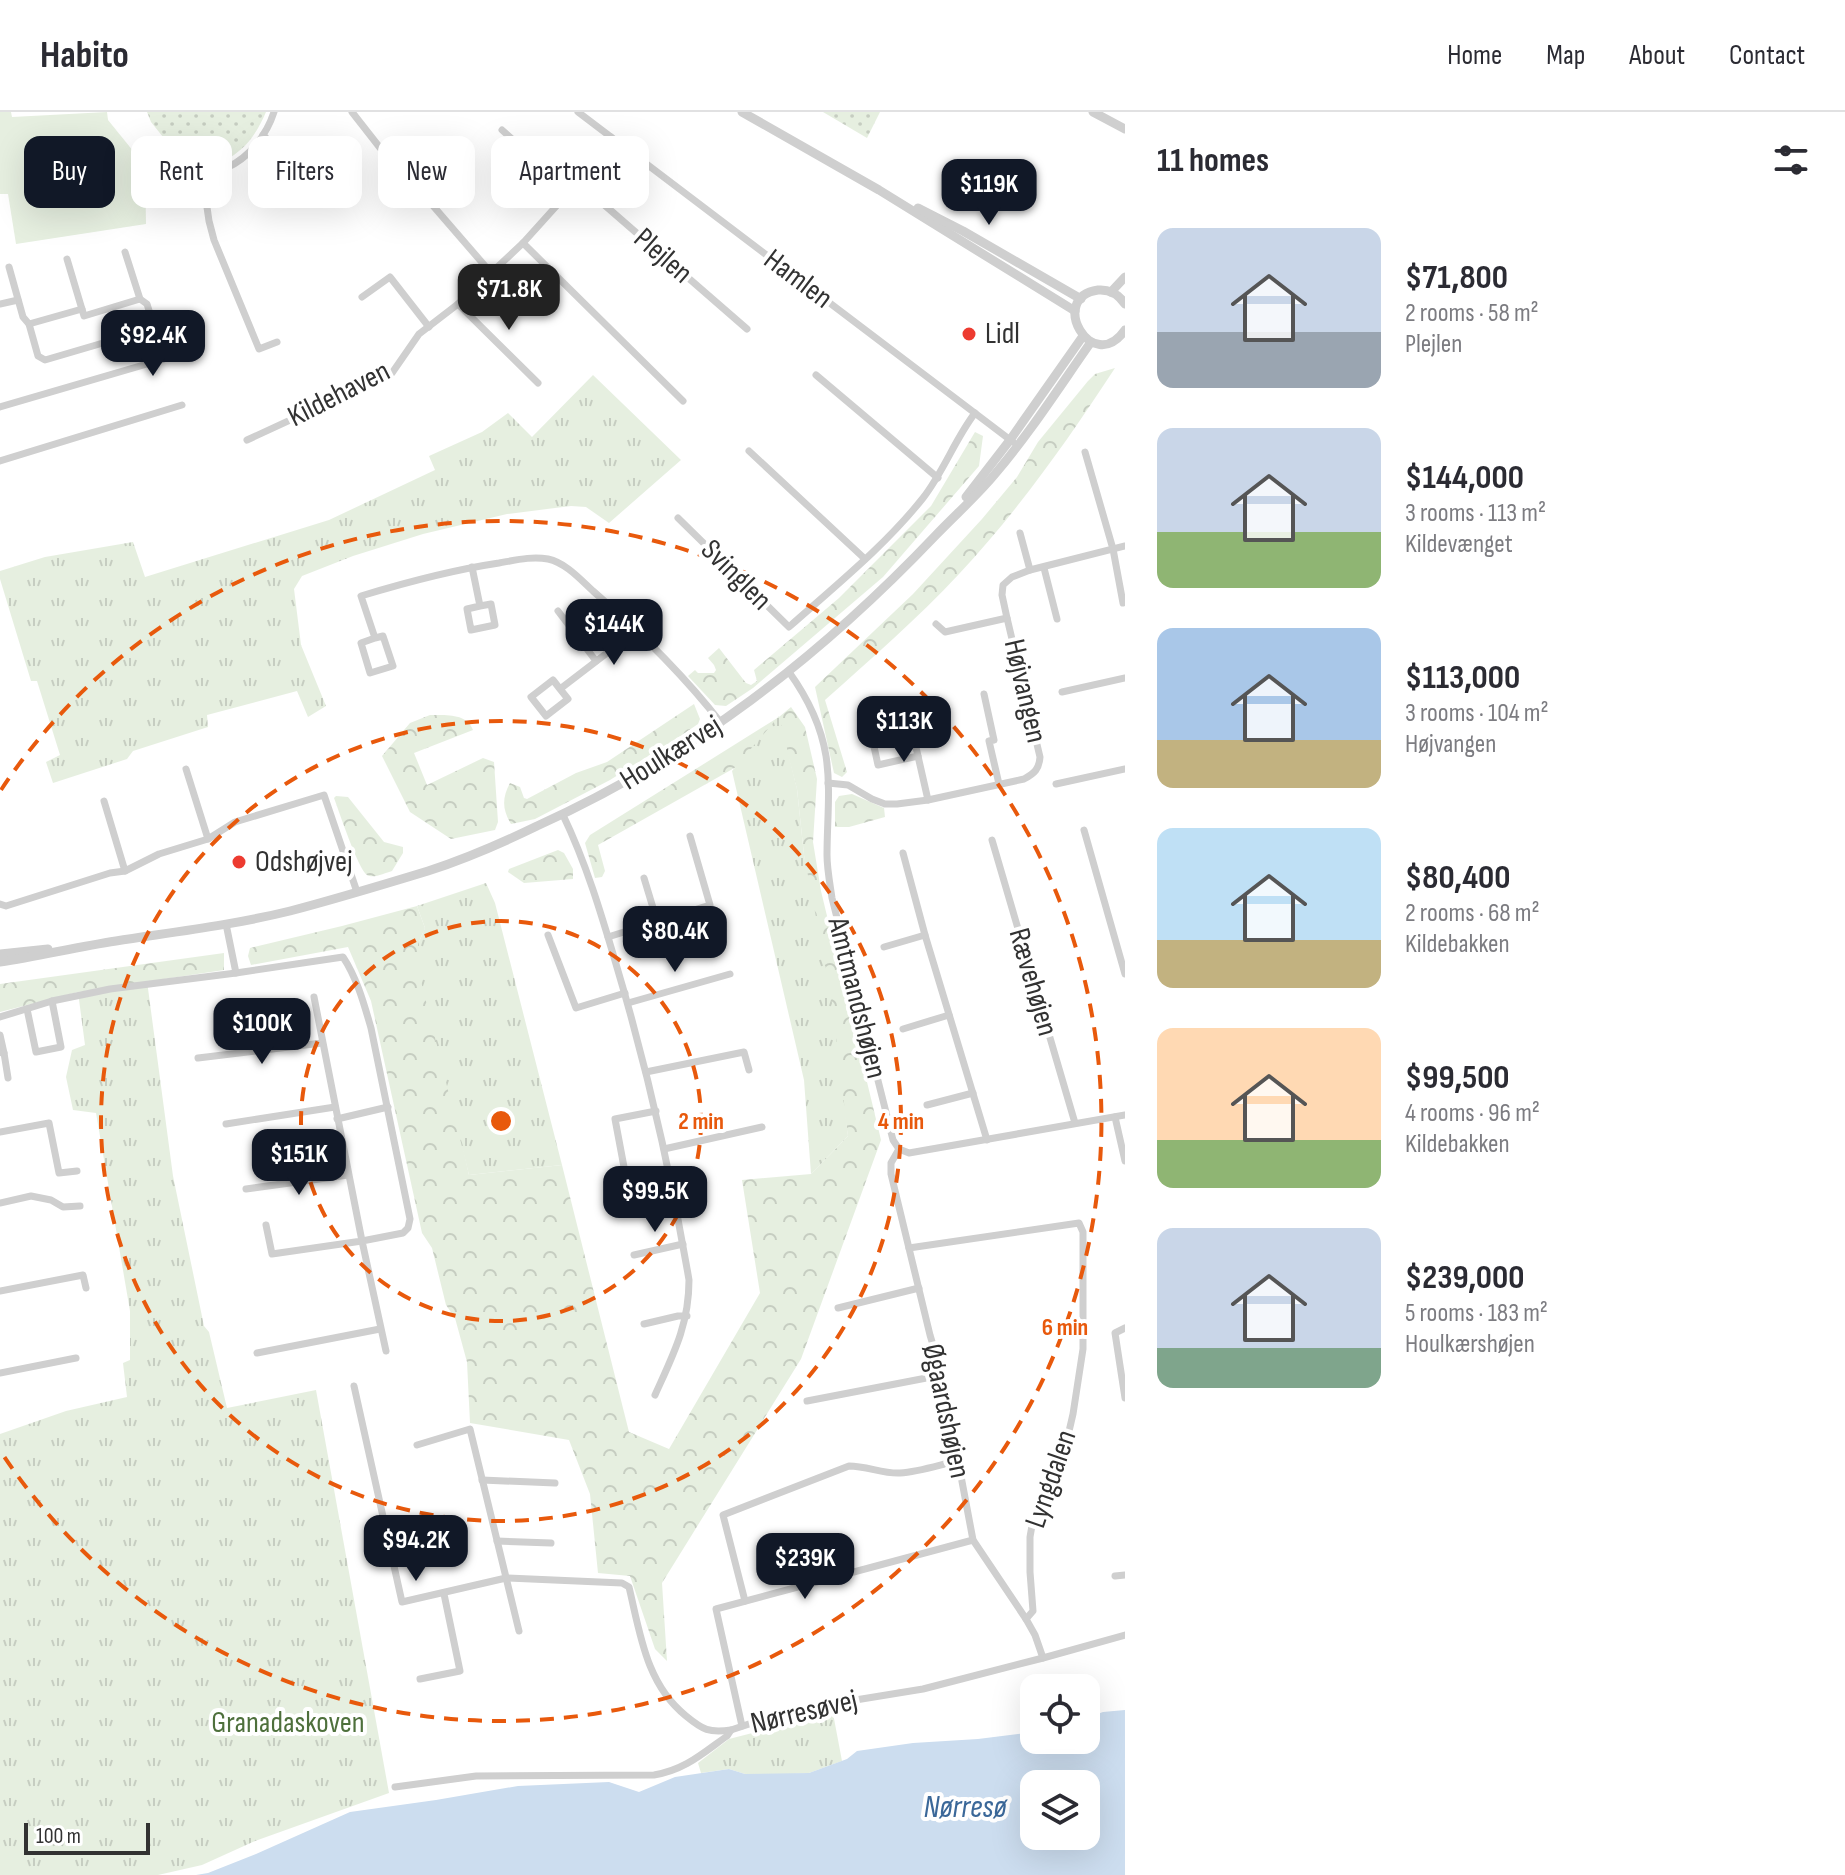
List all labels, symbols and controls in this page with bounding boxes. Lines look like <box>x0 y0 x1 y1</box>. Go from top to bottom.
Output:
text: Habito <box>40 33 129 78</box>
text: Home <box>1447 39 1502 72</box>
text: Map <box>1546 39 1585 72</box>
text: About <box>1629 39 1685 72</box>
text: Contact <box>1729 39 1805 72</box>
chip: Buy <box>24 136 115 208</box>
chip: Rent <box>131 136 232 208</box>
chip: Filters <box>248 136 362 208</box>
chip: New <box>378 136 475 208</box>
chip: Apartment <box>491 136 649 208</box>
icon: filters <box>1769 138 1813 182</box>
text: 11 homes <box>1157 140 1269 181</box>
pin: $119K <box>933 159 1045 227</box>
text: $119K <box>960 169 1018 200</box>
street label: Plejlen <box>626 221 700 291</box>
street label: Hamlen <box>757 242 839 316</box>
text: $71,800 <box>1405 257 1508 298</box>
icon: home <box>1221 260 1317 356</box>
pin: $71.8K <box>444 264 574 332</box>
text: $71.8K <box>476 274 542 305</box>
text: 2 rooms · 58 m² <box>1405 298 1539 329</box>
pin: $92.4K <box>88 310 218 378</box>
place label: Lidl <box>985 316 1020 352</box>
text: $92.4K <box>119 320 187 351</box>
marker: Lidl <box>960 325 978 343</box>
text: Plejlen <box>1405 329 1462 360</box>
street label: Kildehaven <box>282 353 396 435</box>
text: $144,000 <box>1405 457 1524 498</box>
icon: home <box>1221 460 1317 556</box>
text: 3 rooms · 113 m² <box>1405 498 1546 529</box>
text: Kildevænget <box>1405 529 1513 560</box>
street label: Svinglen <box>693 532 779 618</box>
pin: $144K <box>558 599 670 667</box>
text: $144K <box>584 609 644 640</box>
street label: Højvangen <box>996 636 1054 746</box>
text: $113,000 <box>1405 657 1520 698</box>
icon: home <box>1221 660 1317 756</box>
pin: $113K <box>848 696 960 764</box>
text: 3 rooms · 104 m² <box>1405 698 1549 729</box>
text: $113K <box>875 706 933 737</box>
street label: Houlkærvej <box>614 708 728 798</box>
text: Højvangen <box>1405 729 1496 760</box>
place label: Odshøjvej <box>255 844 353 880</box>
marker: Odshøjvej <box>230 853 248 871</box>
text: $80,400 <box>1405 857 1510 898</box>
icon: home <box>1221 860 1317 956</box>
text: 2 rooms · 68 m² <box>1405 898 1540 929</box>
pin: $80.4K <box>610 906 740 974</box>
street label: Amtmandshøjen <box>819 913 894 1082</box>
text: $80.4K <box>641 916 709 947</box>
street label: Rævehøjen <box>1001 924 1065 1040</box>
text: Kildebakken <box>1405 929 1510 960</box>
pin: $100K <box>206 998 318 1066</box>
text: $100K <box>231 1008 293 1039</box>
text: $99,500 <box>1405 1057 1510 1098</box>
icon: home <box>1221 1060 1317 1156</box>
text: 4 rooms · 96 m² <box>1405 1098 1540 1129</box>
centre of rings <box>487 1107 515 1135</box>
text: 2 min <box>678 1107 724 1136</box>
text: 4 min <box>878 1107 924 1136</box>
pin: $151K <box>243 1129 355 1197</box>
text: Kildebakken <box>1405 1129 1510 1160</box>
text: $151K <box>270 1139 328 1170</box>
pin: $99.5K <box>590 1166 720 1234</box>
text: $99.5K <box>621 1176 689 1207</box>
text: $239,000 <box>1405 1257 1524 1298</box>
icon: home <box>1221 1260 1317 1356</box>
text: 5 rooms · 183 m² <box>1405 1298 1548 1329</box>
text: 6 min <box>1042 1313 1088 1342</box>
text: Houlkærshøjen <box>1405 1329 1535 1360</box>
street label: Øgaardshøjen <box>914 1341 978 1481</box>
street label: Lyngdalen <box>1018 1425 1084 1533</box>
pin: $94.2K <box>351 1515 481 1583</box>
text: $94.2K <box>382 1525 450 1556</box>
pin: $239K <box>749 1533 861 1601</box>
text: $239K <box>774 1543 836 1574</box>
map controls <box>1020 1674 1100 1850</box>
button: locate <box>1020 1674 1100 1754</box>
street label: Nørresøvej <box>747 1682 861 1742</box>
park label: Granadaskoven <box>211 1705 365 1741</box>
button: layers <box>1020 1770 1100 1850</box>
water label: Nørresø <box>923 1788 1009 1827</box>
scale bar <box>24 1819 150 1855</box>
text: 100 m <box>36 1823 81 1850</box>

